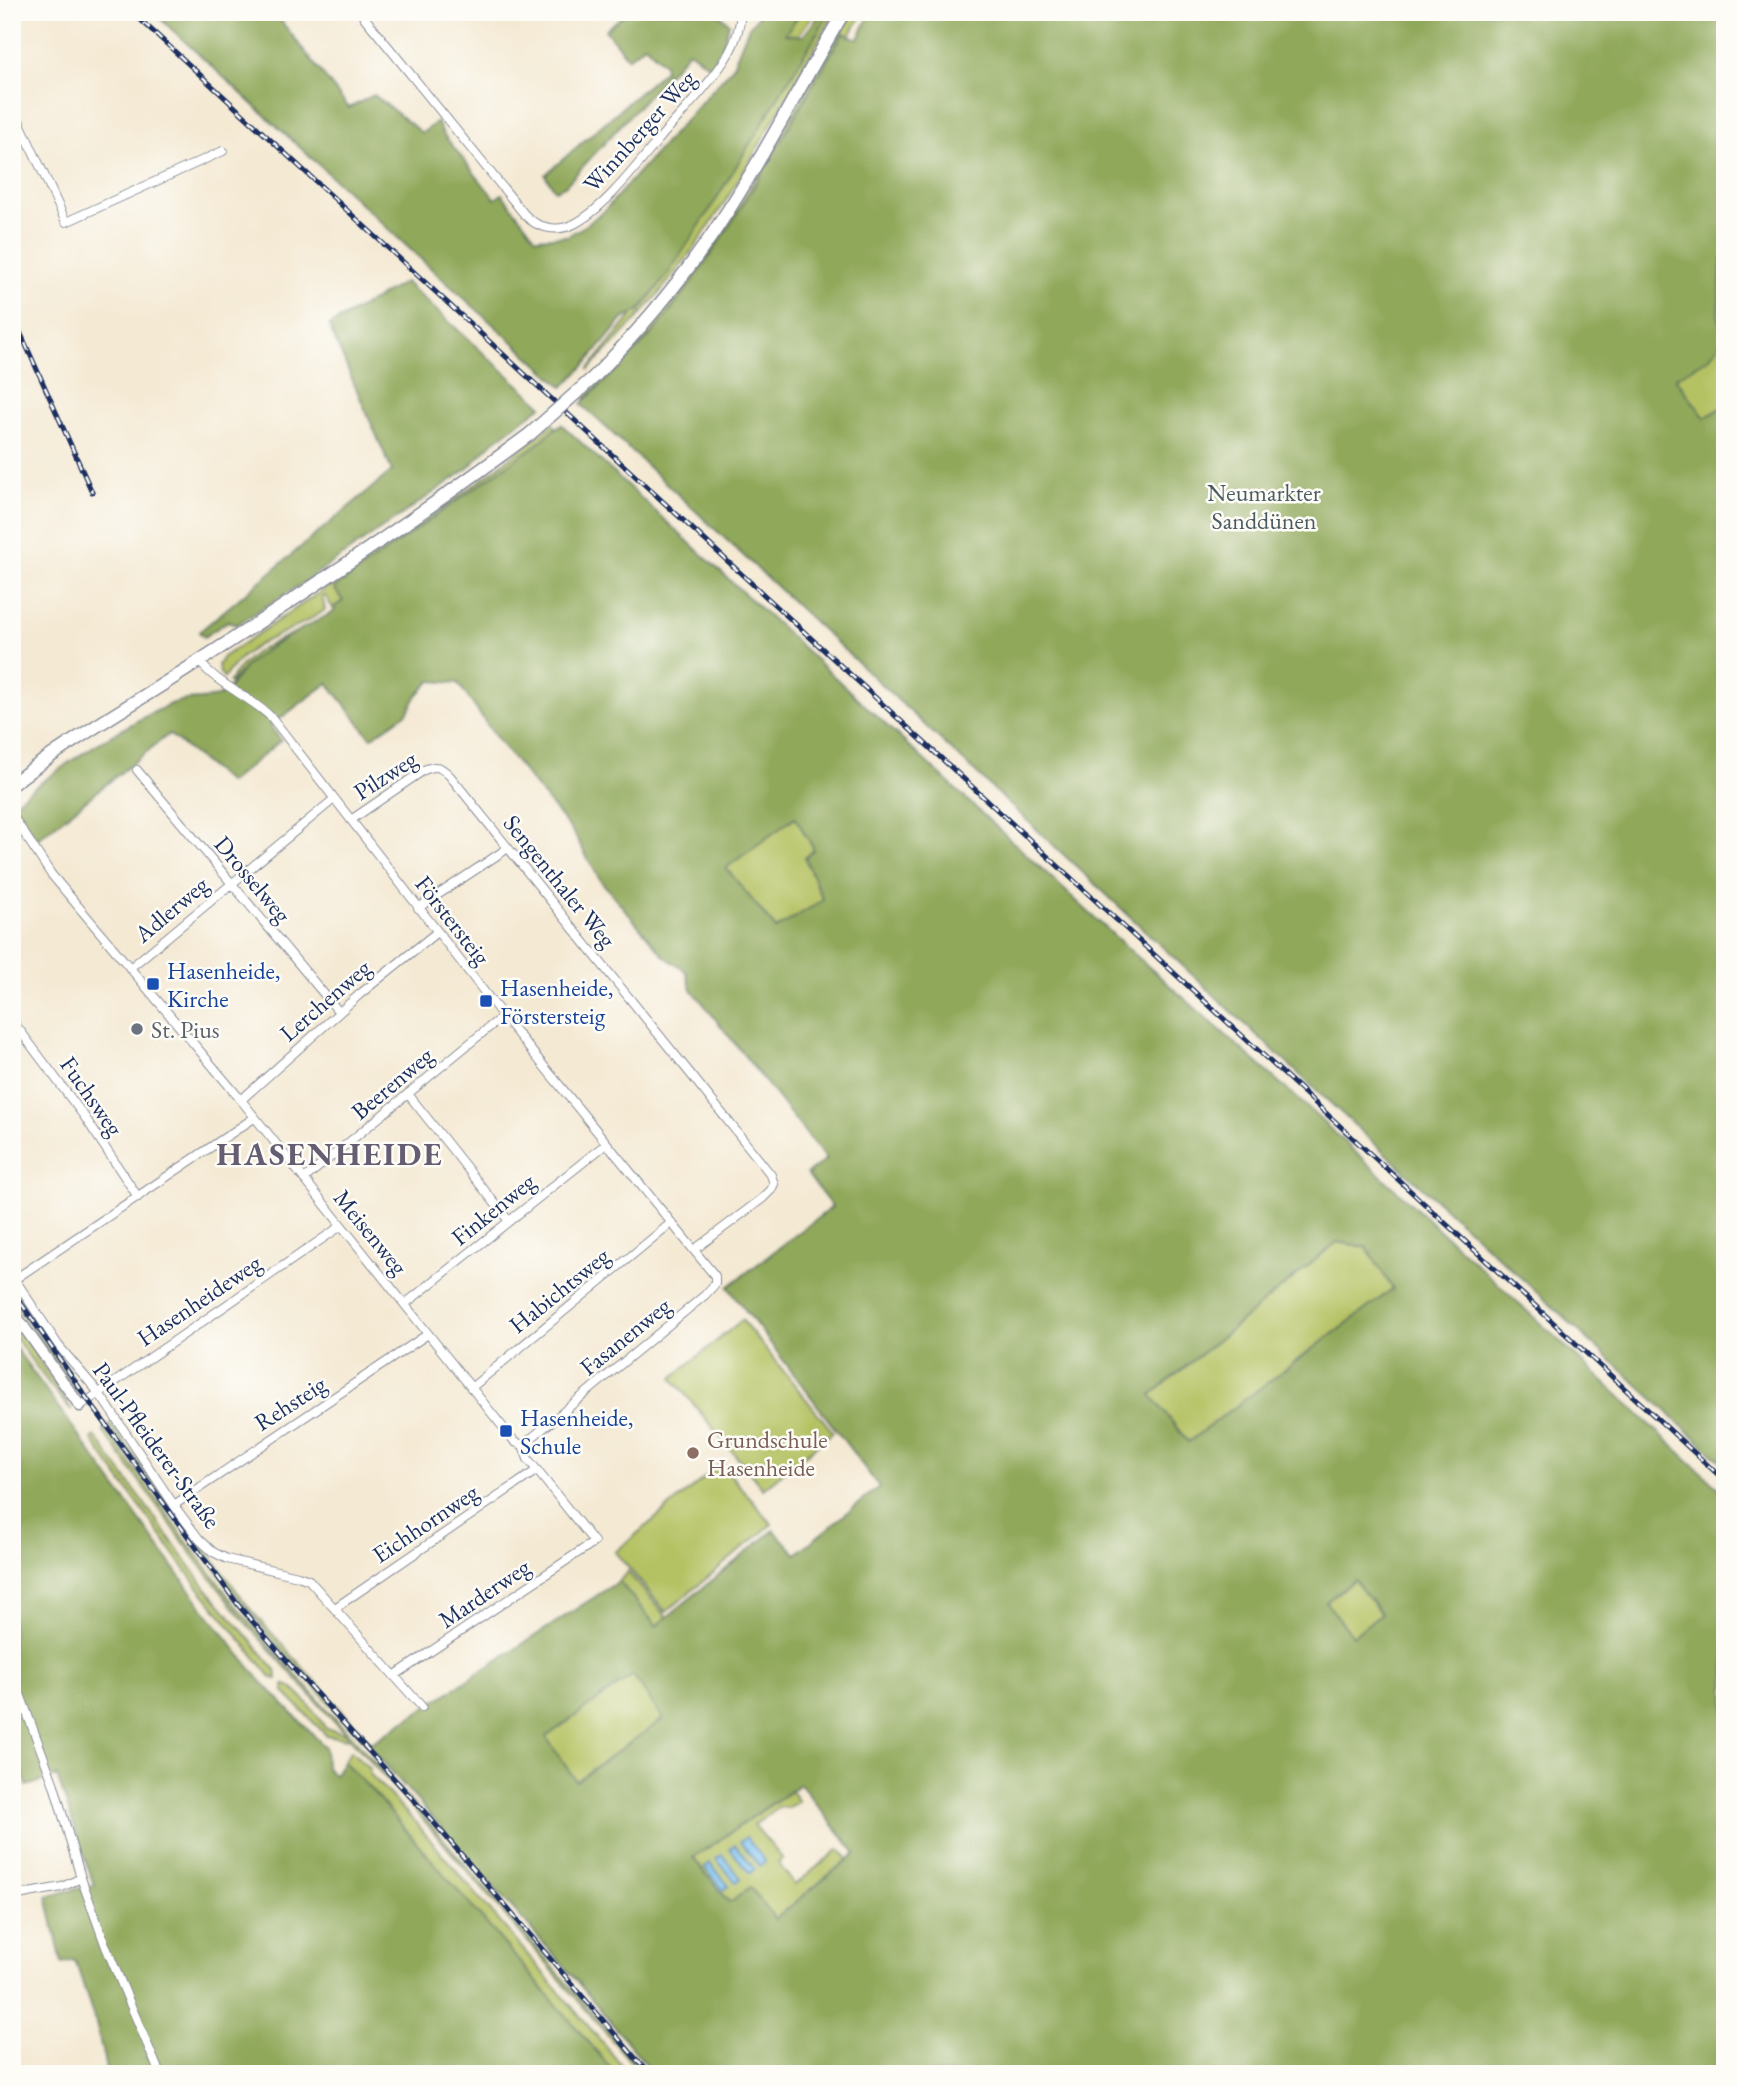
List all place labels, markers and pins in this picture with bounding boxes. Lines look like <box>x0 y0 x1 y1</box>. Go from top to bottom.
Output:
place label: Hasenheide, Kirche <box>167 955 280 1014</box>
place label: Hasenheide, Förstersteig <box>500 972 613 1031</box>
marker: Hasenheide, Kirche <box>145 976 161 992</box>
marker: Hasenheide, Förstersteig <box>478 993 494 1009</box>
place label: St. Pius <box>151 1014 220 1045</box>
marker: St. Pius <box>129 1021 145 1037</box>
place label: Hasenheide, Schule <box>520 1402 633 1461</box>
marker: Hasenheide, Schule <box>498 1423 514 1439</box>
place label: Grundschule Hasenheide <box>707 1424 828 1483</box>
marker: Grundschule Hasenheide <box>685 1445 701 1461</box>

